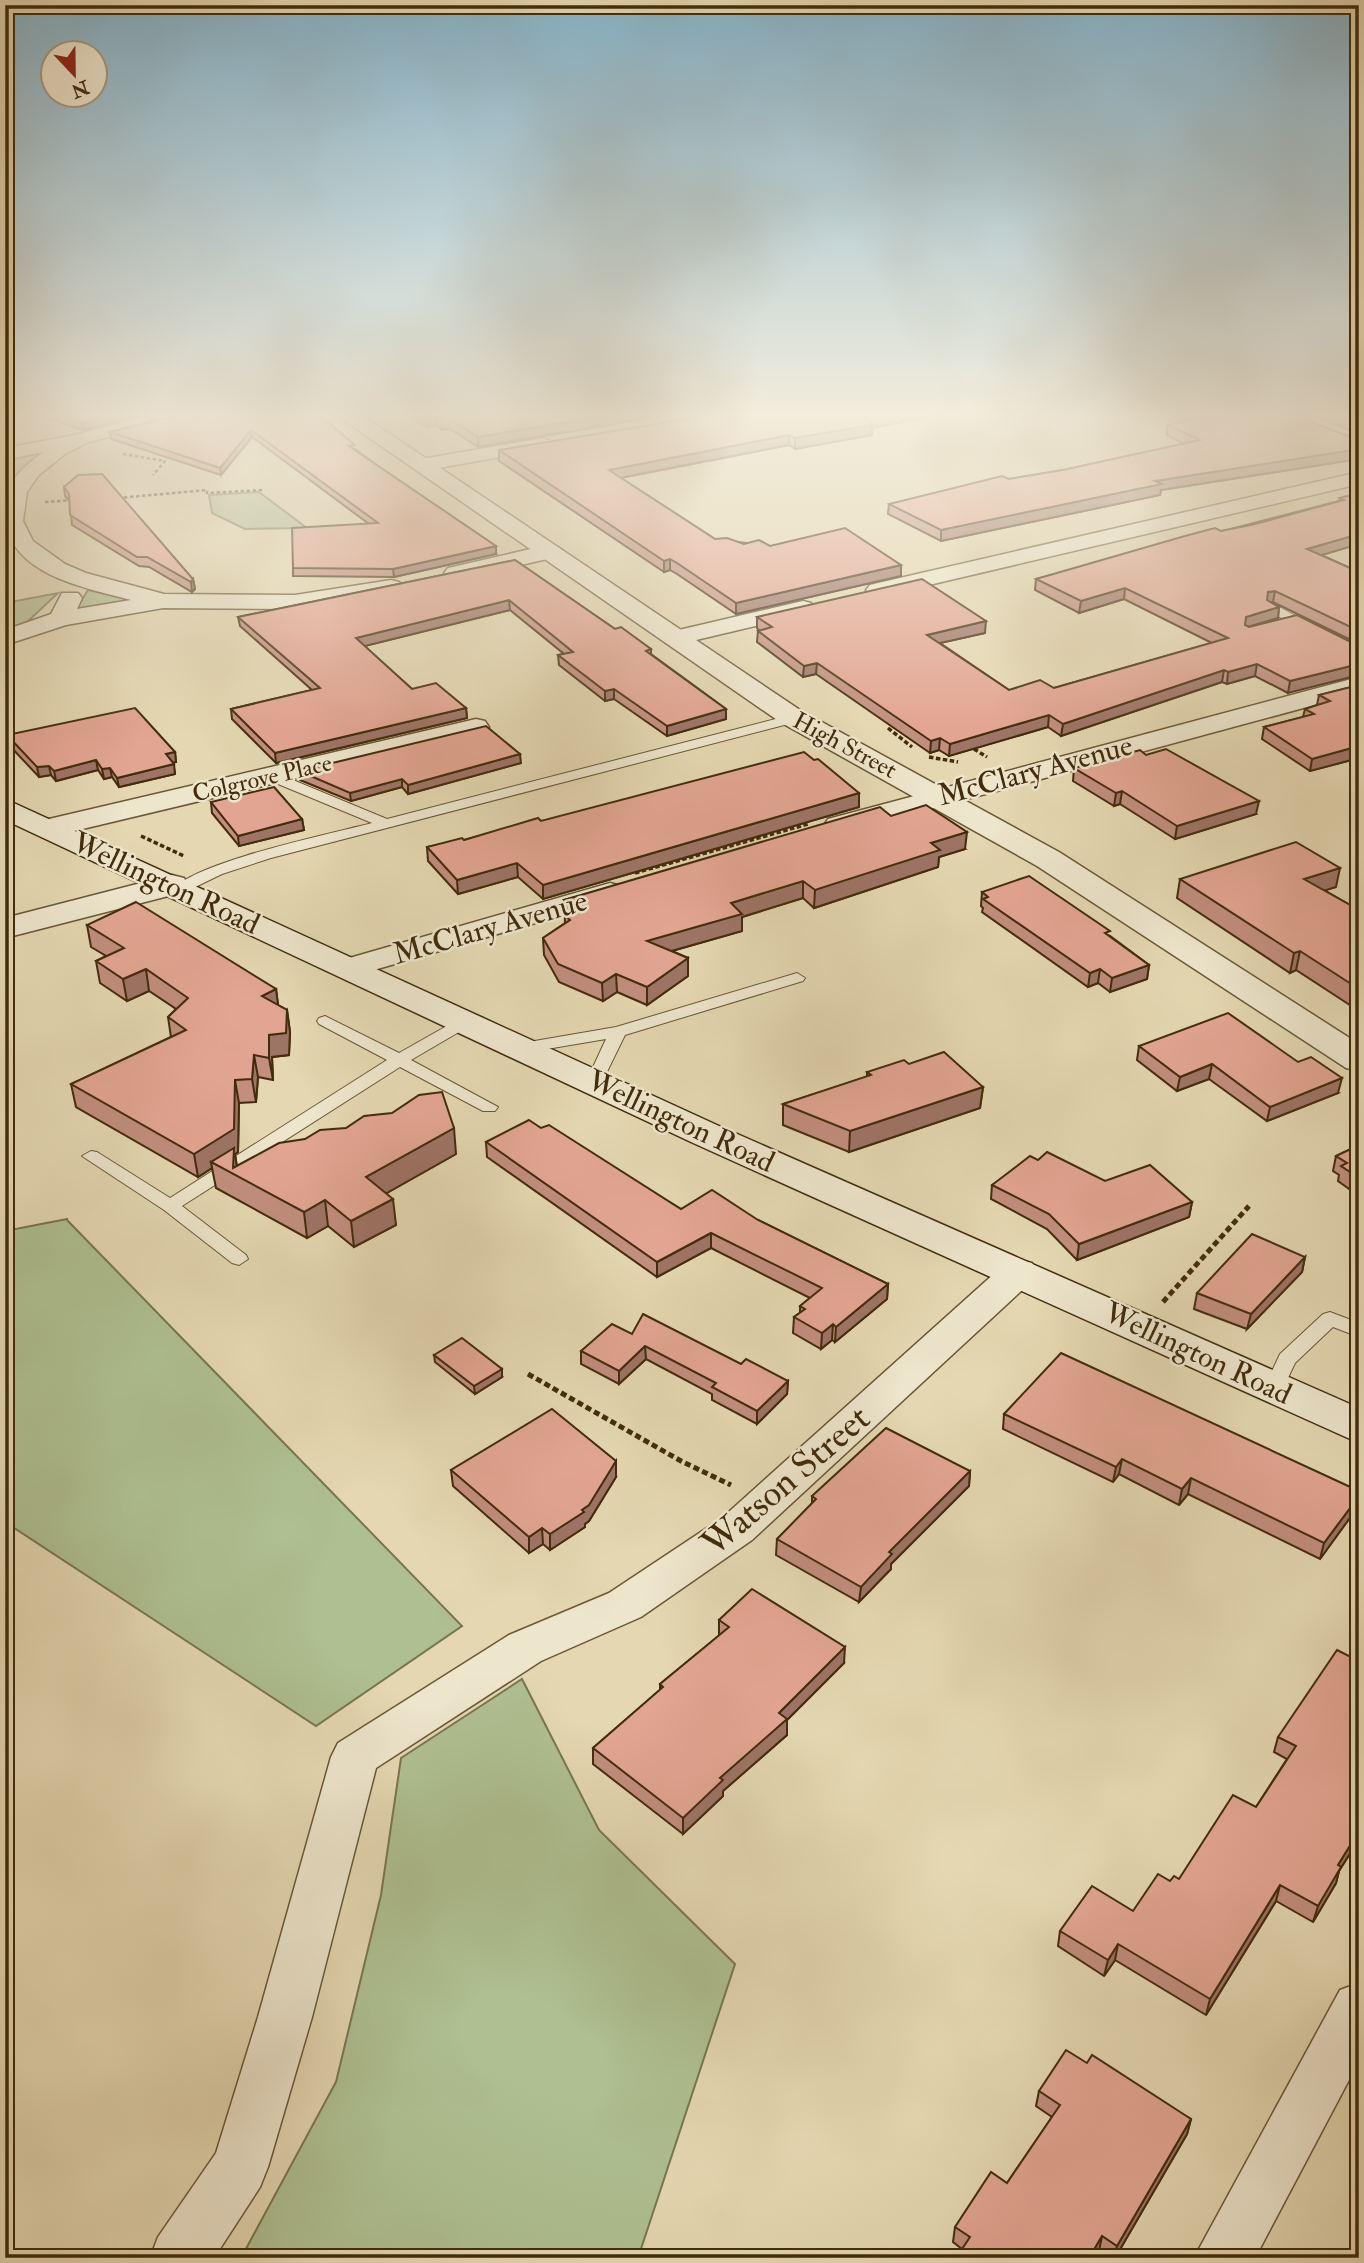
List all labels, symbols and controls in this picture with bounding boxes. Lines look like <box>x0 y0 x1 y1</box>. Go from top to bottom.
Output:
north arrow <box>38 38 108 108</box>
text: N <box>67 74 93 104</box>
street label: High Street <box>787 705 902 786</box>
street label: McClary Avenue <box>934 727 1137 814</box>
street label: Colgrove Place <box>189 747 335 810</box>
street label: Wellington Road <box>65 823 266 943</box>
street label: McClary Avenue <box>389 882 591 973</box>
street label: Wellington Road <box>580 1061 781 1181</box>
street label: Wellington Road <box>1097 1293 1298 1413</box>
street label: Watson Street <box>691 1395 880 1568</box>

